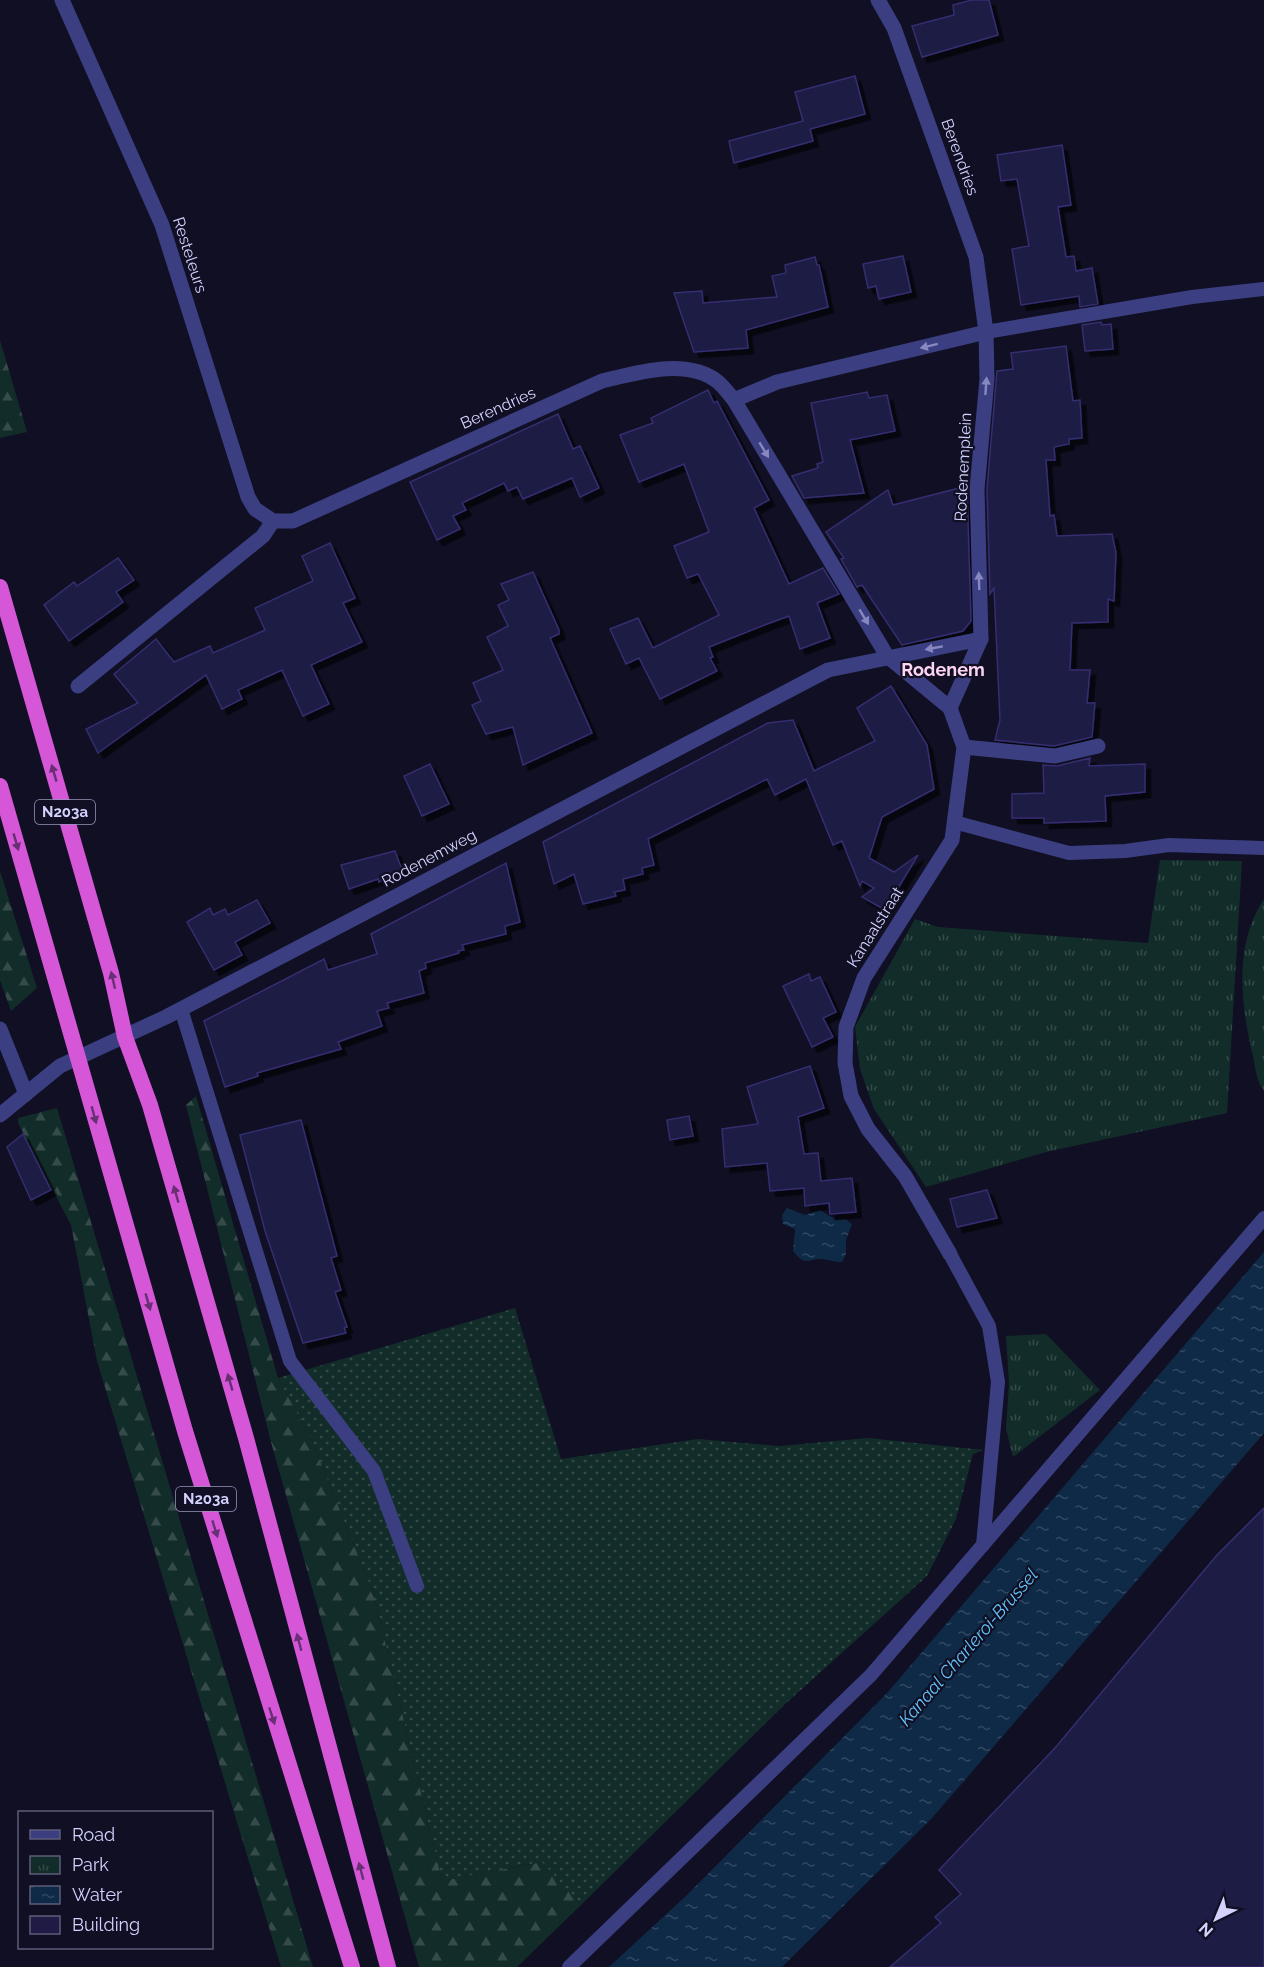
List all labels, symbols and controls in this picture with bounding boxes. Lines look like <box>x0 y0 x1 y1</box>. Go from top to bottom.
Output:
street label: Berendries <box>937 116 983 198</box>
street label: Resteleurs <box>169 215 211 296</box>
one-way arrow <box>920 342 938 352</box>
one-way arrow <box>981 377 991 396</box>
street label: Berendries <box>457 383 539 433</box>
street label: Rodenemplein <box>951 412 975 522</box>
one-way arrow <box>758 442 769 458</box>
one-way arrow <box>975 571 984 590</box>
one-way arrow <box>858 609 869 625</box>
one-way arrow <box>925 644 944 653</box>
district label: Rodenem <box>901 659 985 680</box>
one-way arrow <box>49 763 58 781</box>
road number: N203a <box>35 800 95 824</box>
street label: Rodenemweg <box>378 825 480 891</box>
one-way arrow <box>12 833 21 851</box>
street label: Kanaalstraat <box>843 883 908 971</box>
one-way arrow <box>108 970 117 989</box>
one-way arrow <box>89 1106 99 1124</box>
one-way arrow <box>171 1185 180 1203</box>
one-way arrow <box>143 1293 153 1311</box>
one-way arrow <box>224 1373 234 1391</box>
road number: N203a <box>176 1487 236 1511</box>
one-way arrow <box>211 1520 220 1538</box>
water label: Kanaal Charleroi-Brussel <box>894 1564 1042 1730</box>
one-way arrow <box>294 1633 304 1651</box>
one-way arrow <box>268 1707 277 1725</box>
legend <box>18 1811 213 1949</box>
text: Road <box>72 1824 115 1845</box>
text: Park <box>72 1854 109 1875</box>
one-way arrow <box>356 1862 365 1880</box>
text: Water <box>72 1884 123 1905</box>
north arrow <box>1186 1889 1246 1949</box>
text: Building <box>72 1914 140 1935</box>
text: N <box>1195 1918 1217 1941</box>

